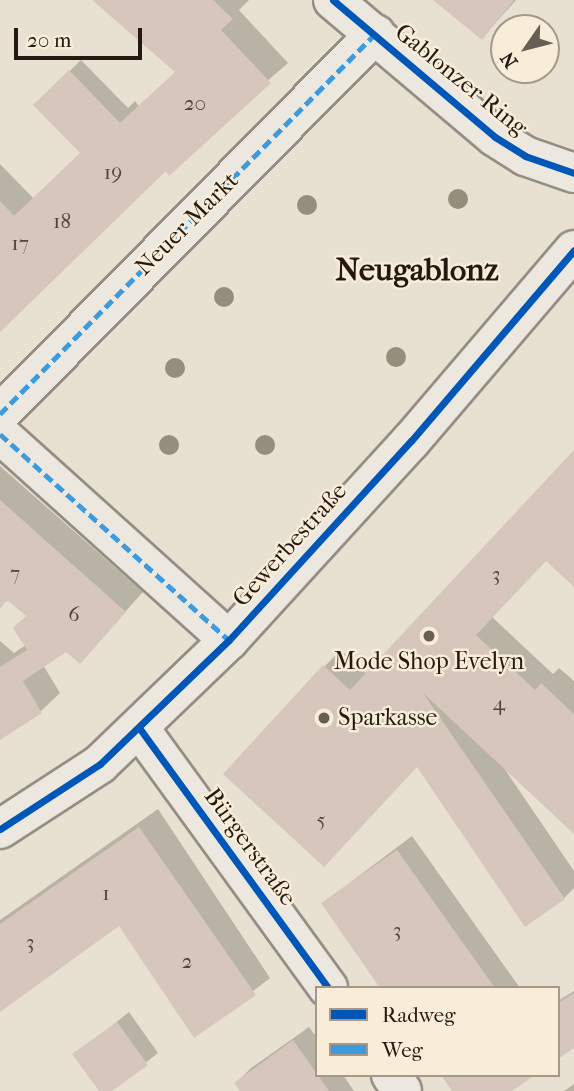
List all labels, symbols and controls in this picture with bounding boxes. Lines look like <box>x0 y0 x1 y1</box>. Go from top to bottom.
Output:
scale bar <box>18 14 145 58</box>
north arrow <box>490 14 560 84</box>
street label: Gablonzer Ring <box>389 18 533 142</box>
text: 20 m <box>27 28 71 52</box>
text: N <box>496 48 523 72</box>
house number: 20 <box>184 90 206 116</box>
house number: 19 <box>104 159 122 185</box>
street label: Neuer Markt <box>129 166 245 282</box>
house number: 18 <box>53 208 71 234</box>
house number: 17 <box>11 230 29 256</box>
district label: Neugablonz <box>335 251 499 289</box>
street label: Gewerbestraße <box>227 477 353 613</box>
house number: 7 <box>10 560 20 586</box>
house number: 3 <box>492 561 500 587</box>
house number: 6 <box>68 601 80 627</box>
marker: Mode Shop Evelyn <box>421 628 437 644</box>
place label: Mode Shop Evelyn <box>334 648 524 676</box>
house number: 4 <box>493 690 505 716</box>
place label: Sparkasse <box>338 704 437 732</box>
marker: Sparkasse <box>316 710 332 726</box>
street label: Bürgerstraße <box>198 783 302 911</box>
house number: 5 <box>316 807 326 833</box>
house number: 1 <box>102 880 110 906</box>
house number: 3 <box>393 917 401 943</box>
house number: 3 <box>26 929 34 955</box>
house number: 2 <box>182 948 192 974</box>
legend <box>315 986 560 1077</box>
text: Radweg <box>382 1003 455 1027</box>
text: Weg <box>382 1038 423 1062</box>

